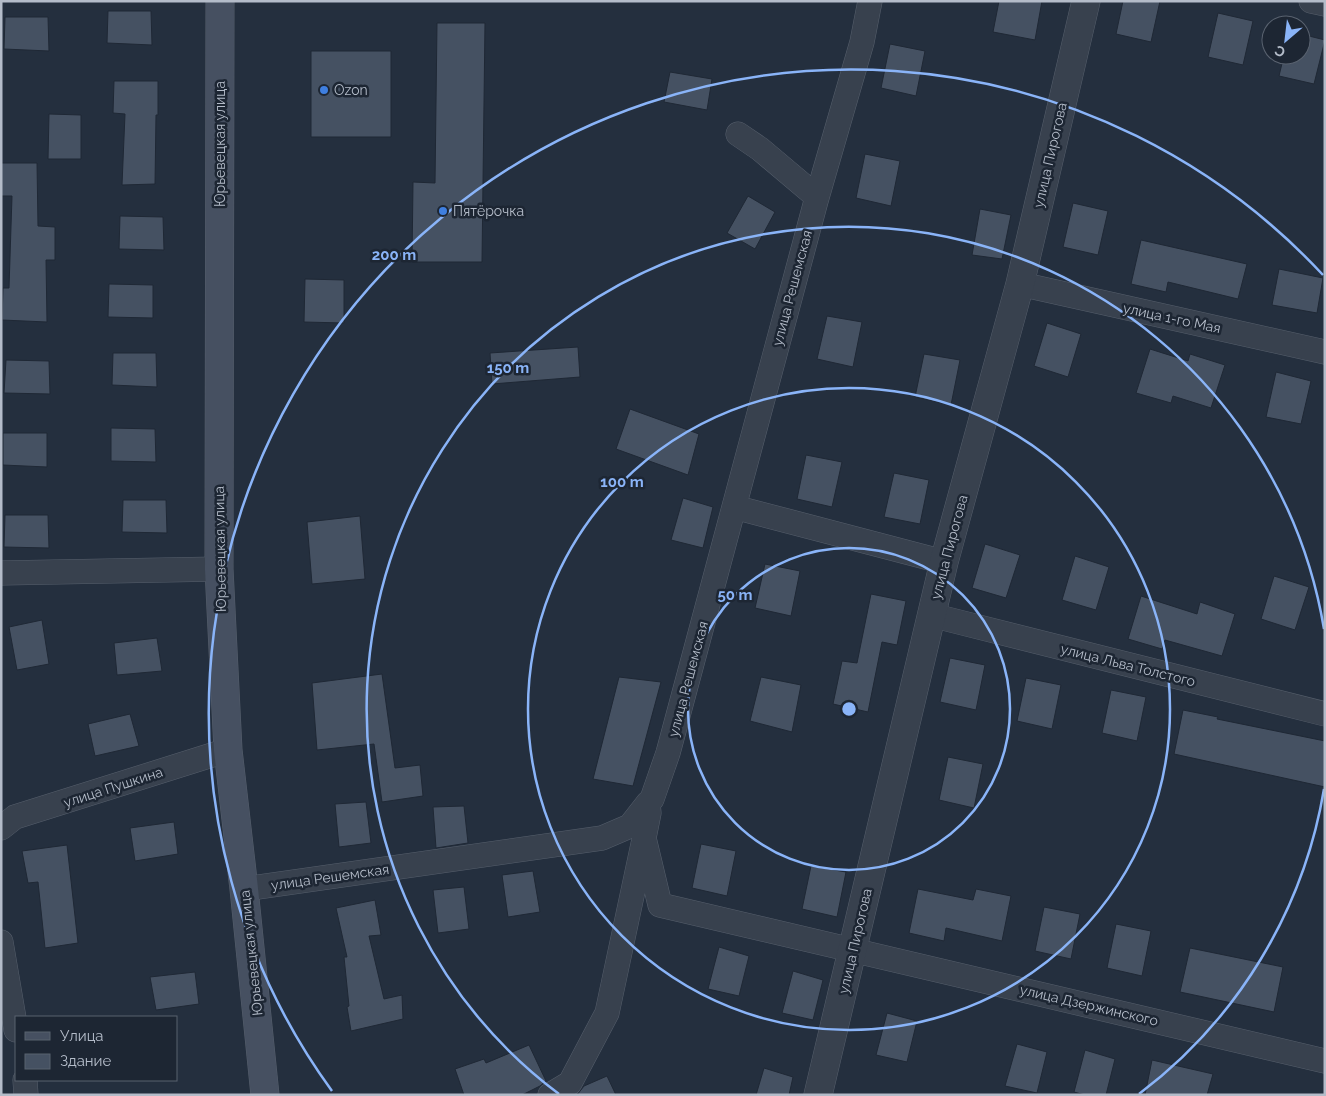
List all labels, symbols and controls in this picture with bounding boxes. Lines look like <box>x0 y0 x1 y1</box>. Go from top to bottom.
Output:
north arrow <box>1261 15 1311 65</box>
text: С <box>1272 42 1288 61</box>
street label: Юрьевецкая улица <box>212 81 228 207</box>
place label: Ozon <box>334 82 368 98</box>
marker: Ozon <box>318 84 330 96</box>
street label: улица Пирогова <box>1030 101 1070 209</box>
place label: Пятёрочка <box>453 203 524 219</box>
marker: Пятёрочка <box>437 205 449 217</box>
street label: улица Решемская <box>769 228 815 348</box>
text: 200 m <box>372 246 416 264</box>
street label: улица 1-го Мая <box>1122 300 1222 336</box>
text: 150 m <box>487 359 529 377</box>
text: 100 m <box>600 473 644 491</box>
street label: Юрьевецкая улица <box>211 486 229 612</box>
street label: улица Пирогова <box>927 493 971 601</box>
text: 50 m <box>717 586 753 604</box>
street label: улица Решемская <box>665 619 711 739</box>
street label: улица Льва Толстого <box>1059 640 1197 690</box>
centre of rings <box>840 700 858 718</box>
street label: улица Пушкина <box>61 763 165 811</box>
street label: улица Решемская <box>270 861 390 893</box>
street label: улица Пирогова <box>835 887 875 995</box>
street label: Юрьевецкая улица <box>236 889 266 1017</box>
street label: улица Дзержинского <box>1018 981 1160 1029</box>
legend <box>15 1016 178 1081</box>
text: Улица <box>60 1027 104 1045</box>
text: Здание <box>60 1052 112 1070</box>

